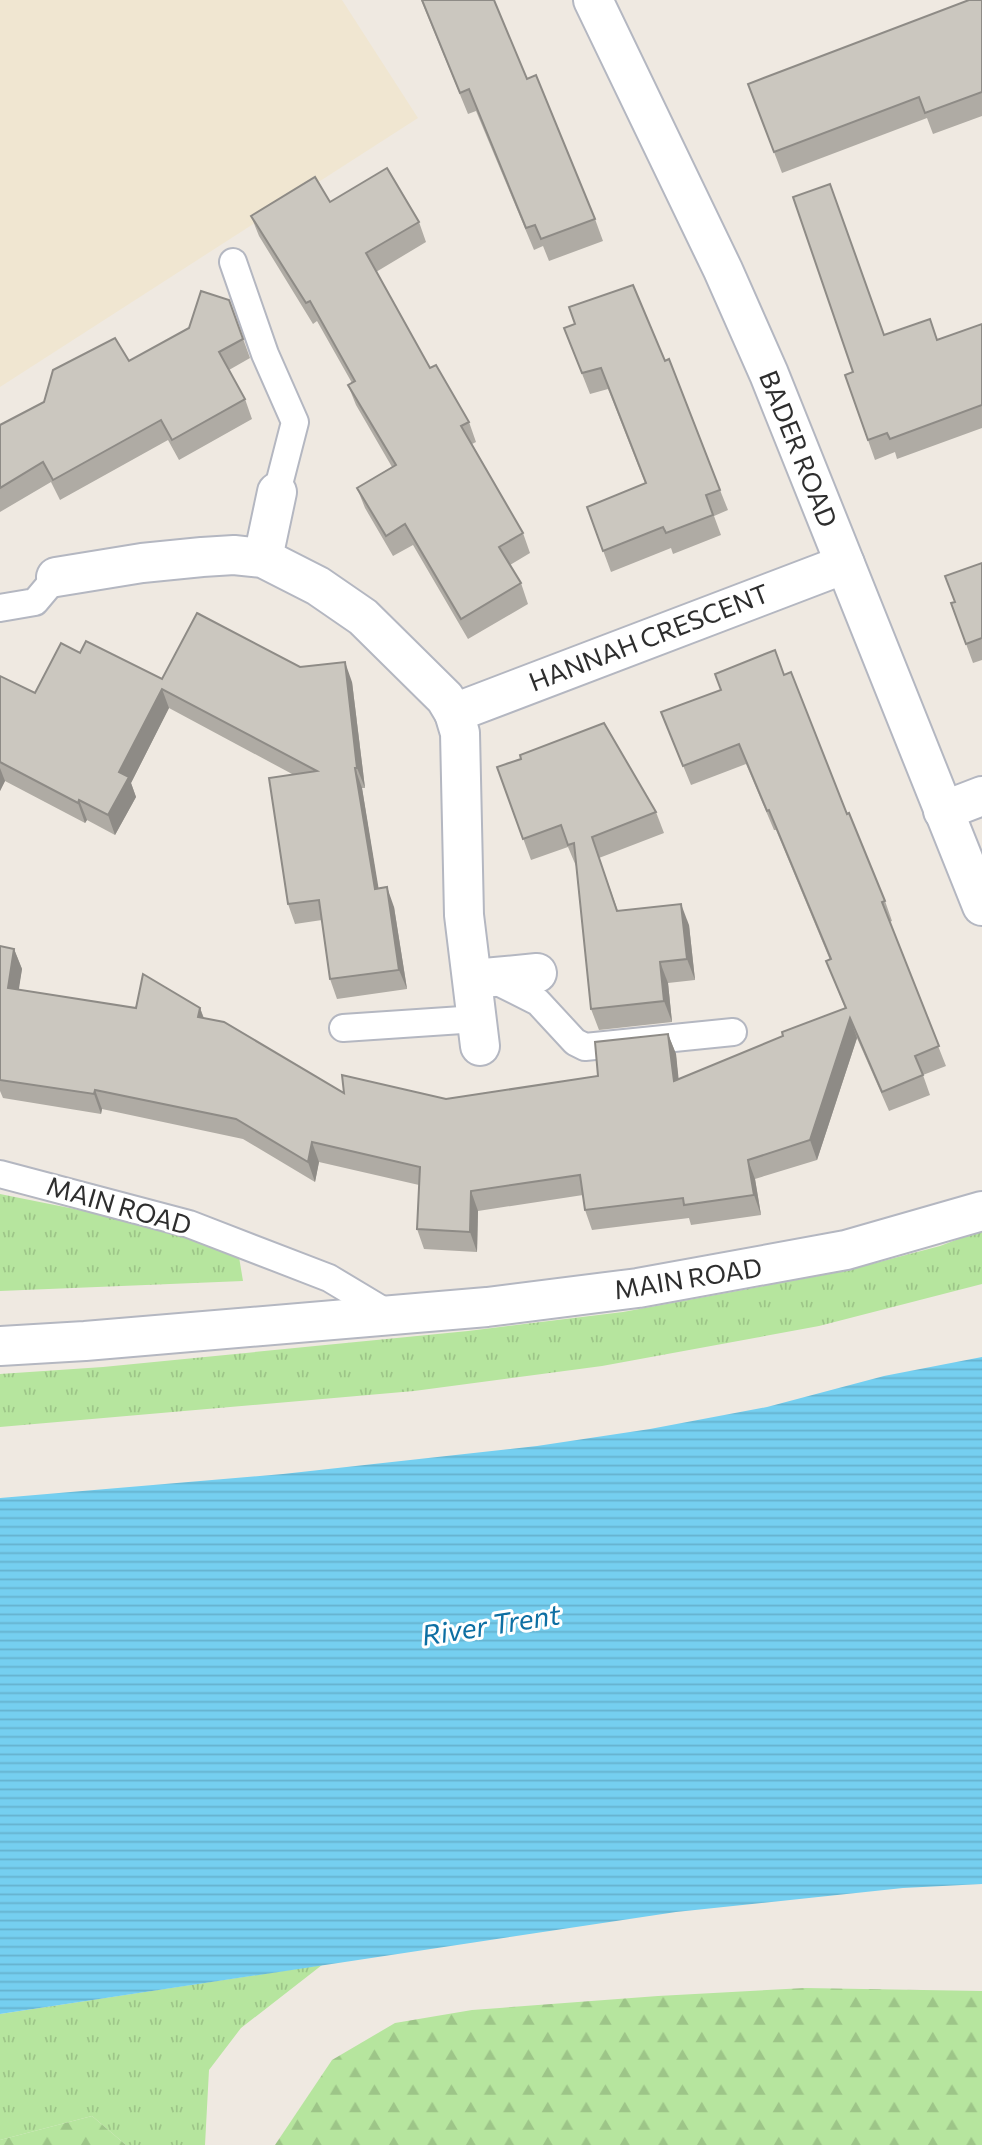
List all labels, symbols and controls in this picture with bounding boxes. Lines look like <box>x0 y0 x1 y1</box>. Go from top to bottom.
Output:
street label: BADER ROAD <box>754 366 845 531</box>
street label: HANNAH CRESCENT <box>524 577 773 697</box>
street label: MAIN ROAD <box>43 1169 195 1240</box>
street label: MAIN ROAD <box>612 1251 764 1305</box>
water label: River Trent <box>419 1596 563 1652</box>

